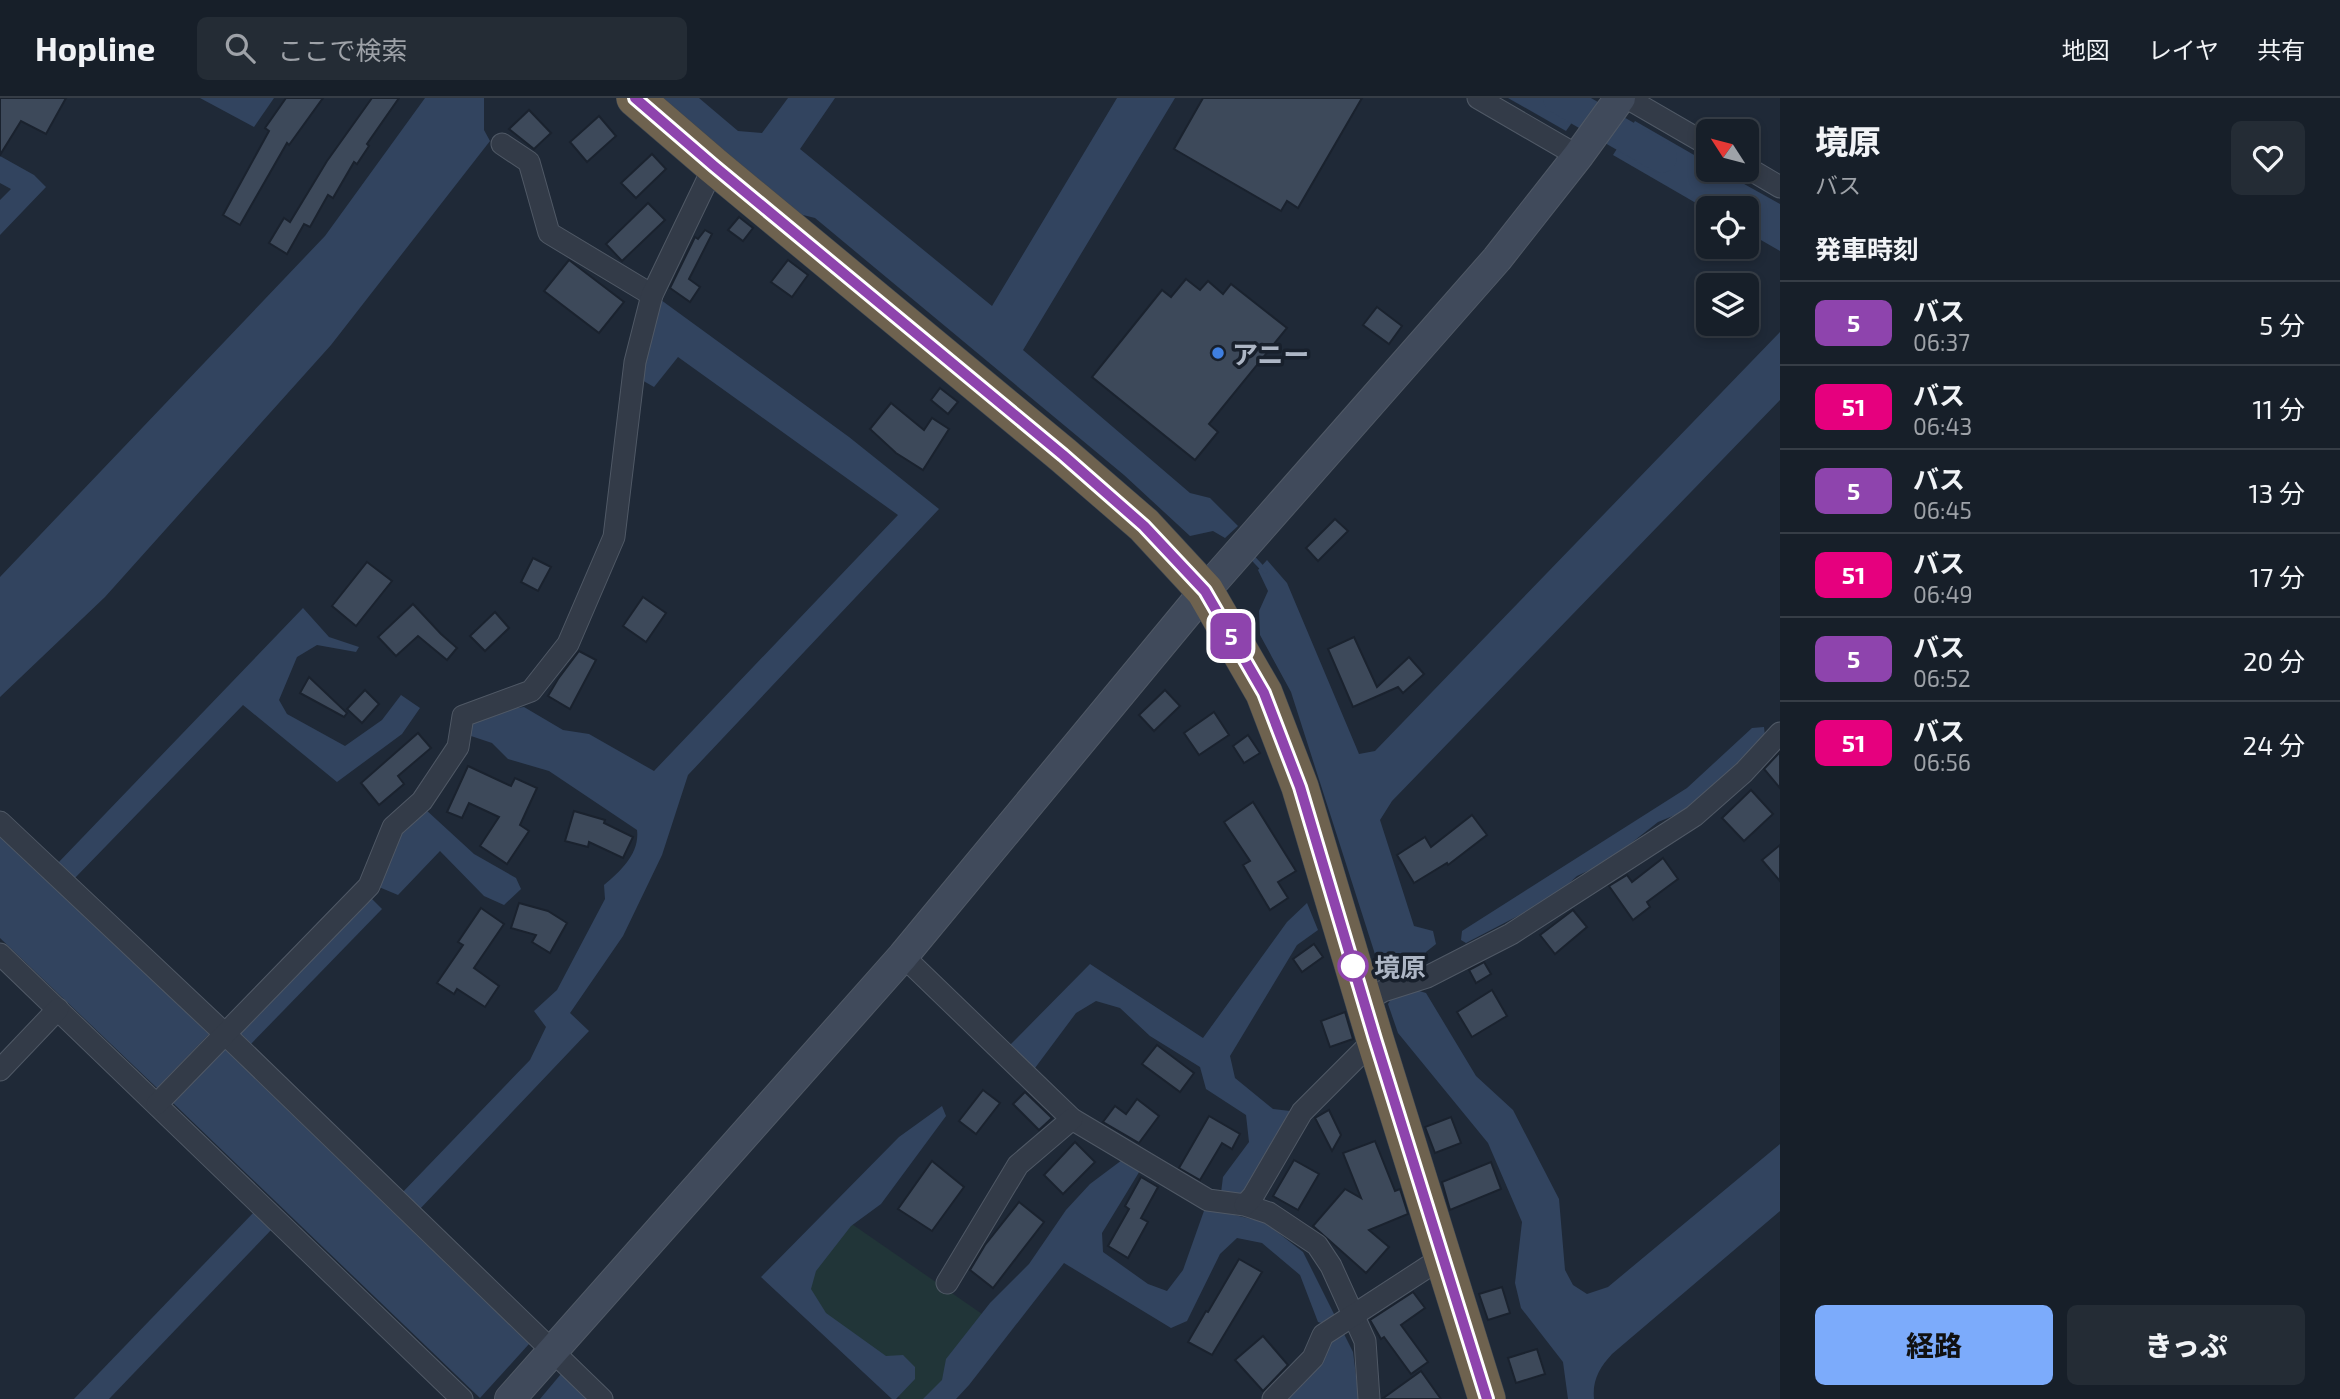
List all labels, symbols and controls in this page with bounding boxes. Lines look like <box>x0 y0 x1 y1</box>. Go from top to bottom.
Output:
search box <box>197 17 687 80</box>
text: Hopline <box>35 28 155 68</box>
icon: search <box>221 29 259 67</box>
text: ここで検索 <box>277 34 407 65</box>
text: 地図 <box>2062 35 2110 64</box>
text: レイヤ <box>2148 35 2219 64</box>
text: 共有 <box>2257 35 2305 64</box>
north arrow <box>1696 119 1759 182</box>
map controls <box>1696 119 1759 336</box>
text: 境原 <box>1815 121 1881 161</box>
button: heart <box>2231 121 2305 195</box>
text: バス <box>1815 171 1861 199</box>
button: locate <box>1696 196 1759 259</box>
text: 発車時刻 <box>1815 233 1919 264</box>
button: layers <box>1696 273 1759 336</box>
text: バス <box>1913 295 1965 326</box>
text: 5 <box>1847 308 1860 337</box>
text: 5 分 <box>2259 309 2305 340</box>
text: 06:37 <box>1913 328 1970 356</box>
place label: アニー <box>1232 338 1309 369</box>
marker: アニー <box>1210 345 1226 361</box>
text: バス <box>1913 379 1965 410</box>
text: 51 <box>1842 392 1865 421</box>
text: 11 分 <box>2253 393 2305 424</box>
text: 06:43 <box>1913 412 1972 440</box>
text: バス <box>1913 463 1965 494</box>
text: 5 <box>1847 476 1860 505</box>
text: 13 分 <box>2248 477 2305 508</box>
text: 06:45 <box>1913 496 1972 524</box>
text: バス <box>1913 547 1965 578</box>
text: 51 <box>1842 560 1865 589</box>
text: 17 分 <box>2250 561 2305 592</box>
text: 06:49 <box>1913 580 1973 608</box>
line badge: 5 <box>1208 613 1254 659</box>
text: 5 <box>1224 621 1238 650</box>
text: バス <box>1913 631 1965 662</box>
text: 5 <box>1847 644 1860 673</box>
text: 20 分 <box>2243 645 2305 676</box>
text: 06:52 <box>1913 664 1971 692</box>
text: バス <box>1913 715 1965 746</box>
text: 51 <box>1842 728 1865 757</box>
text: 24 分 <box>2243 729 2305 760</box>
text: 06:56 <box>1913 748 1971 776</box>
marker: 境原 <box>1338 951 1368 981</box>
place label: 境原 <box>1374 951 1426 982</box>
button: 経路 <box>1815 1305 2053 1385</box>
button: きっぷ <box>2067 1305 2305 1385</box>

